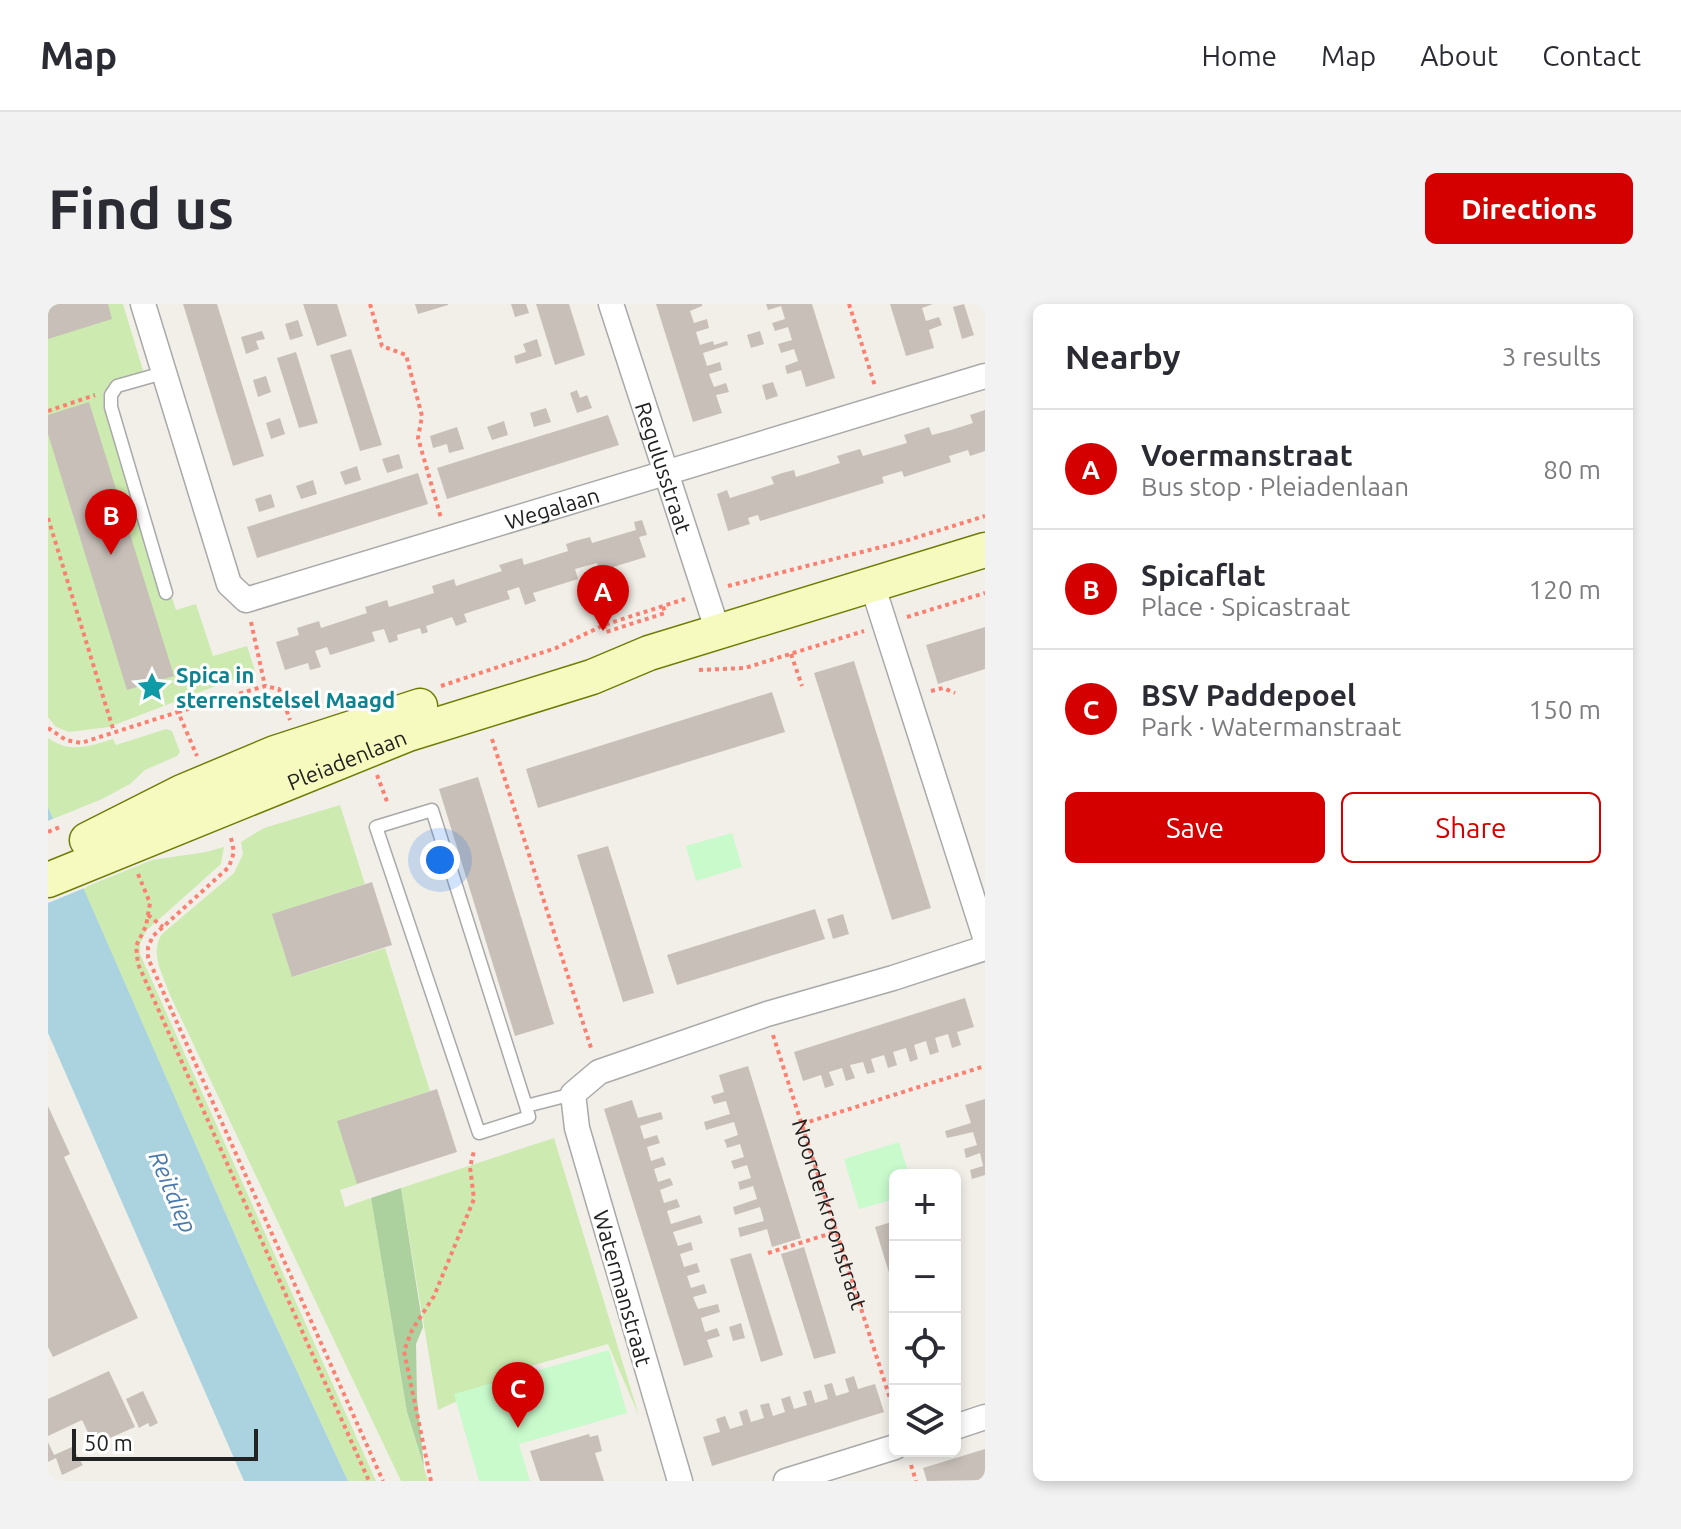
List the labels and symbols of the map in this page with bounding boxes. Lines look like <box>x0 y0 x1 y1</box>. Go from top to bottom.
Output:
street label: Regulusstraat <box>631 399 698 537</box>
street label: Wegalaan <box>502 481 602 533</box>
pin: B <box>85 489 137 555</box>
pin: A <box>577 565 629 631</box>
place label: Spica in sterrenstelsel Maagd <box>176 662 395 712</box>
place icon: Spica in sterrenstelsel Maagd <box>135 670 169 704</box>
street label: Pleiadenlaan <box>283 724 410 794</box>
your location <box>420 840 460 880</box>
street label: Noorderkroonstraat <box>788 1116 873 1313</box>
water label: Reitdiep <box>144 1147 202 1237</box>
street label: Watermanstraat <box>589 1207 657 1369</box>
pin: C <box>492 1362 544 1428</box>
scale bar <box>72 1425 258 1461</box>

